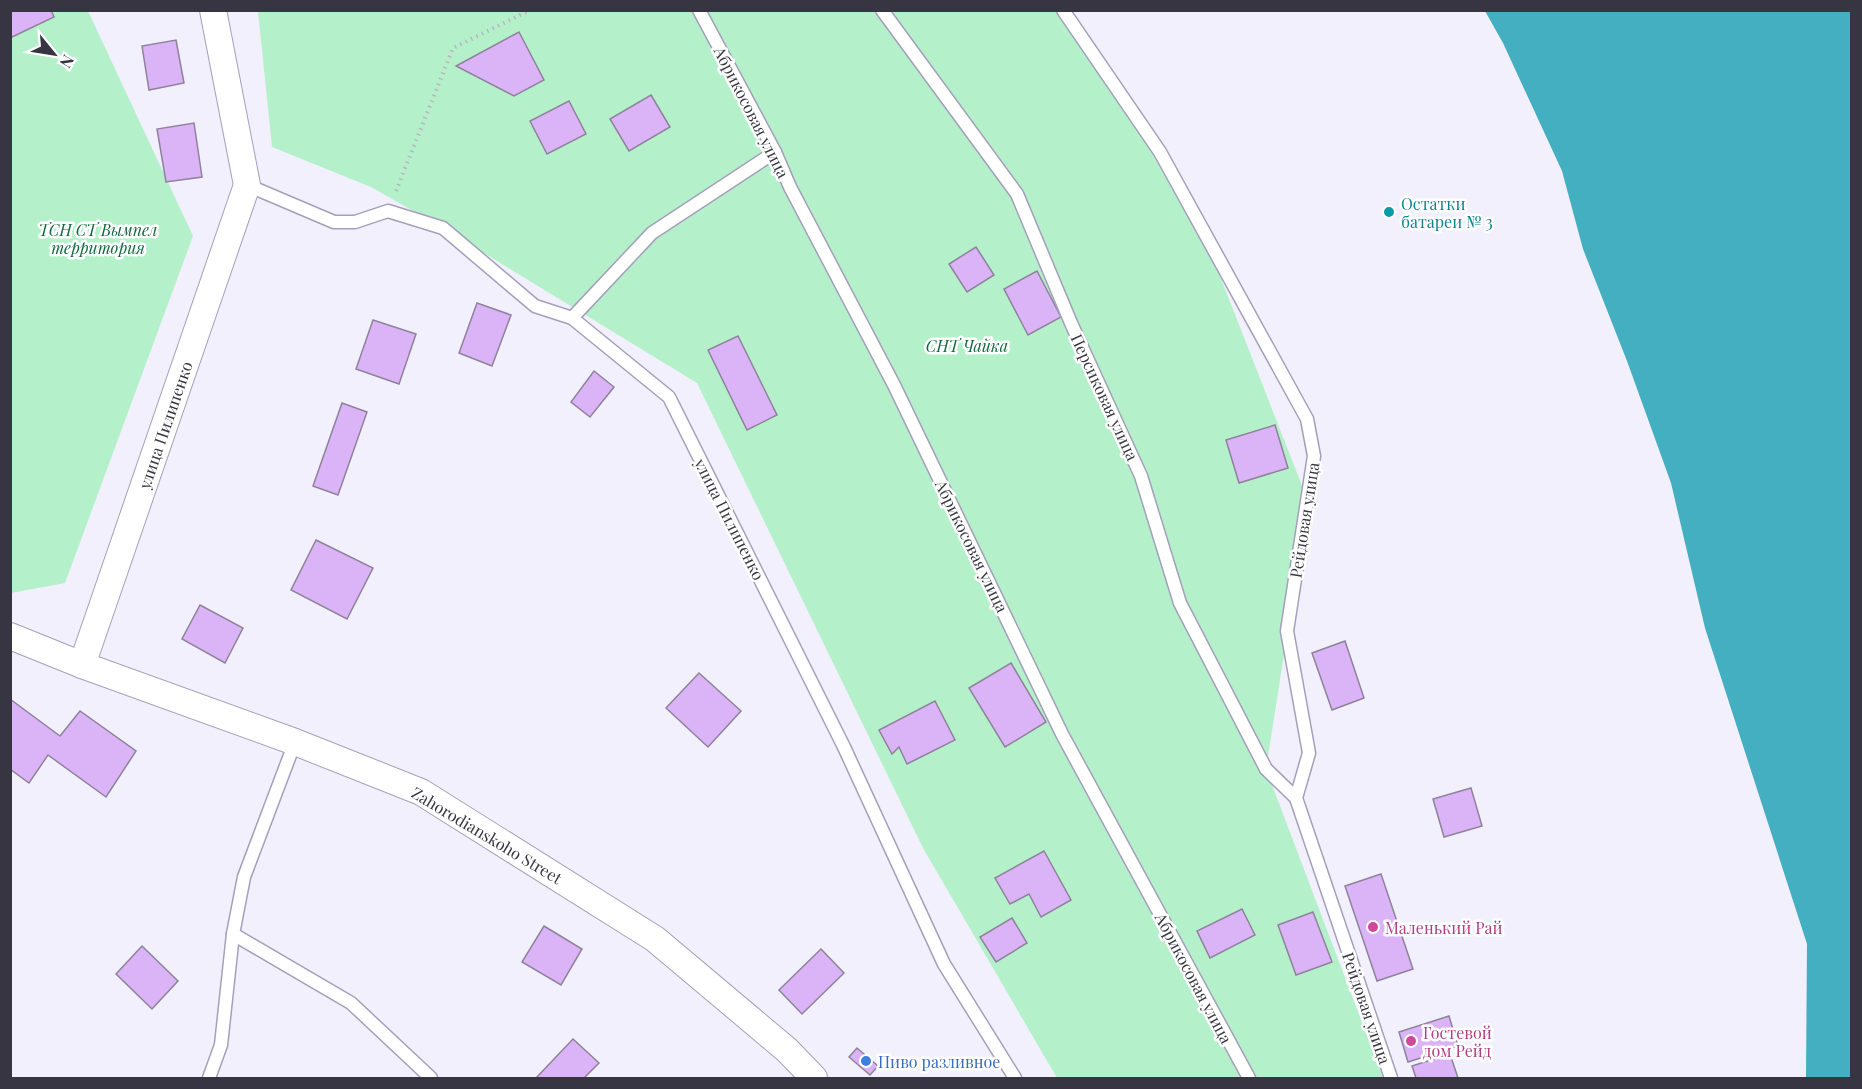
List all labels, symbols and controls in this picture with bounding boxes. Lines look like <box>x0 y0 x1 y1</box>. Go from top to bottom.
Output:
north arrow <box>24 24 84 84</box>
street label: Абрикосовая улица <box>709 42 794 181</box>
text: N <box>55 51 79 72</box>
place label: Остатки батареи № 3 <box>1401 193 1493 232</box>
marker: Остатки батареи № 3 <box>1382 205 1396 219</box>
park label: ТСН СТ Вымпел территория <box>39 219 157 258</box>
street label: Персиковая улица <box>1066 330 1144 464</box>
park label: СНТ Чайка <box>926 335 1008 356</box>
street label: улица Пилипенко <box>133 358 197 493</box>
street label: улица Пилипенко <box>690 454 770 584</box>
street label: Рейдовая улица <box>1284 461 1324 579</box>
street label: Абрикосовая улица <box>930 475 1013 616</box>
street label: Zahorodianskoho Street <box>408 782 566 888</box>
street label: Абрикосовая улица <box>1150 908 1237 1047</box>
place label: Маленький Рай <box>1385 917 1502 938</box>
marker: Маленький Рай <box>1366 920 1380 934</box>
street label: Рейдовая улица <box>1338 949 1396 1067</box>
place label: Гостевой дом Рейд <box>1423 1022 1492 1061</box>
marker: Гостевой дом Рейд <box>1404 1034 1418 1048</box>
place label: Пиво разливное <box>878 1051 1000 1072</box>
marker: Пиво разливное <box>859 1054 873 1068</box>

